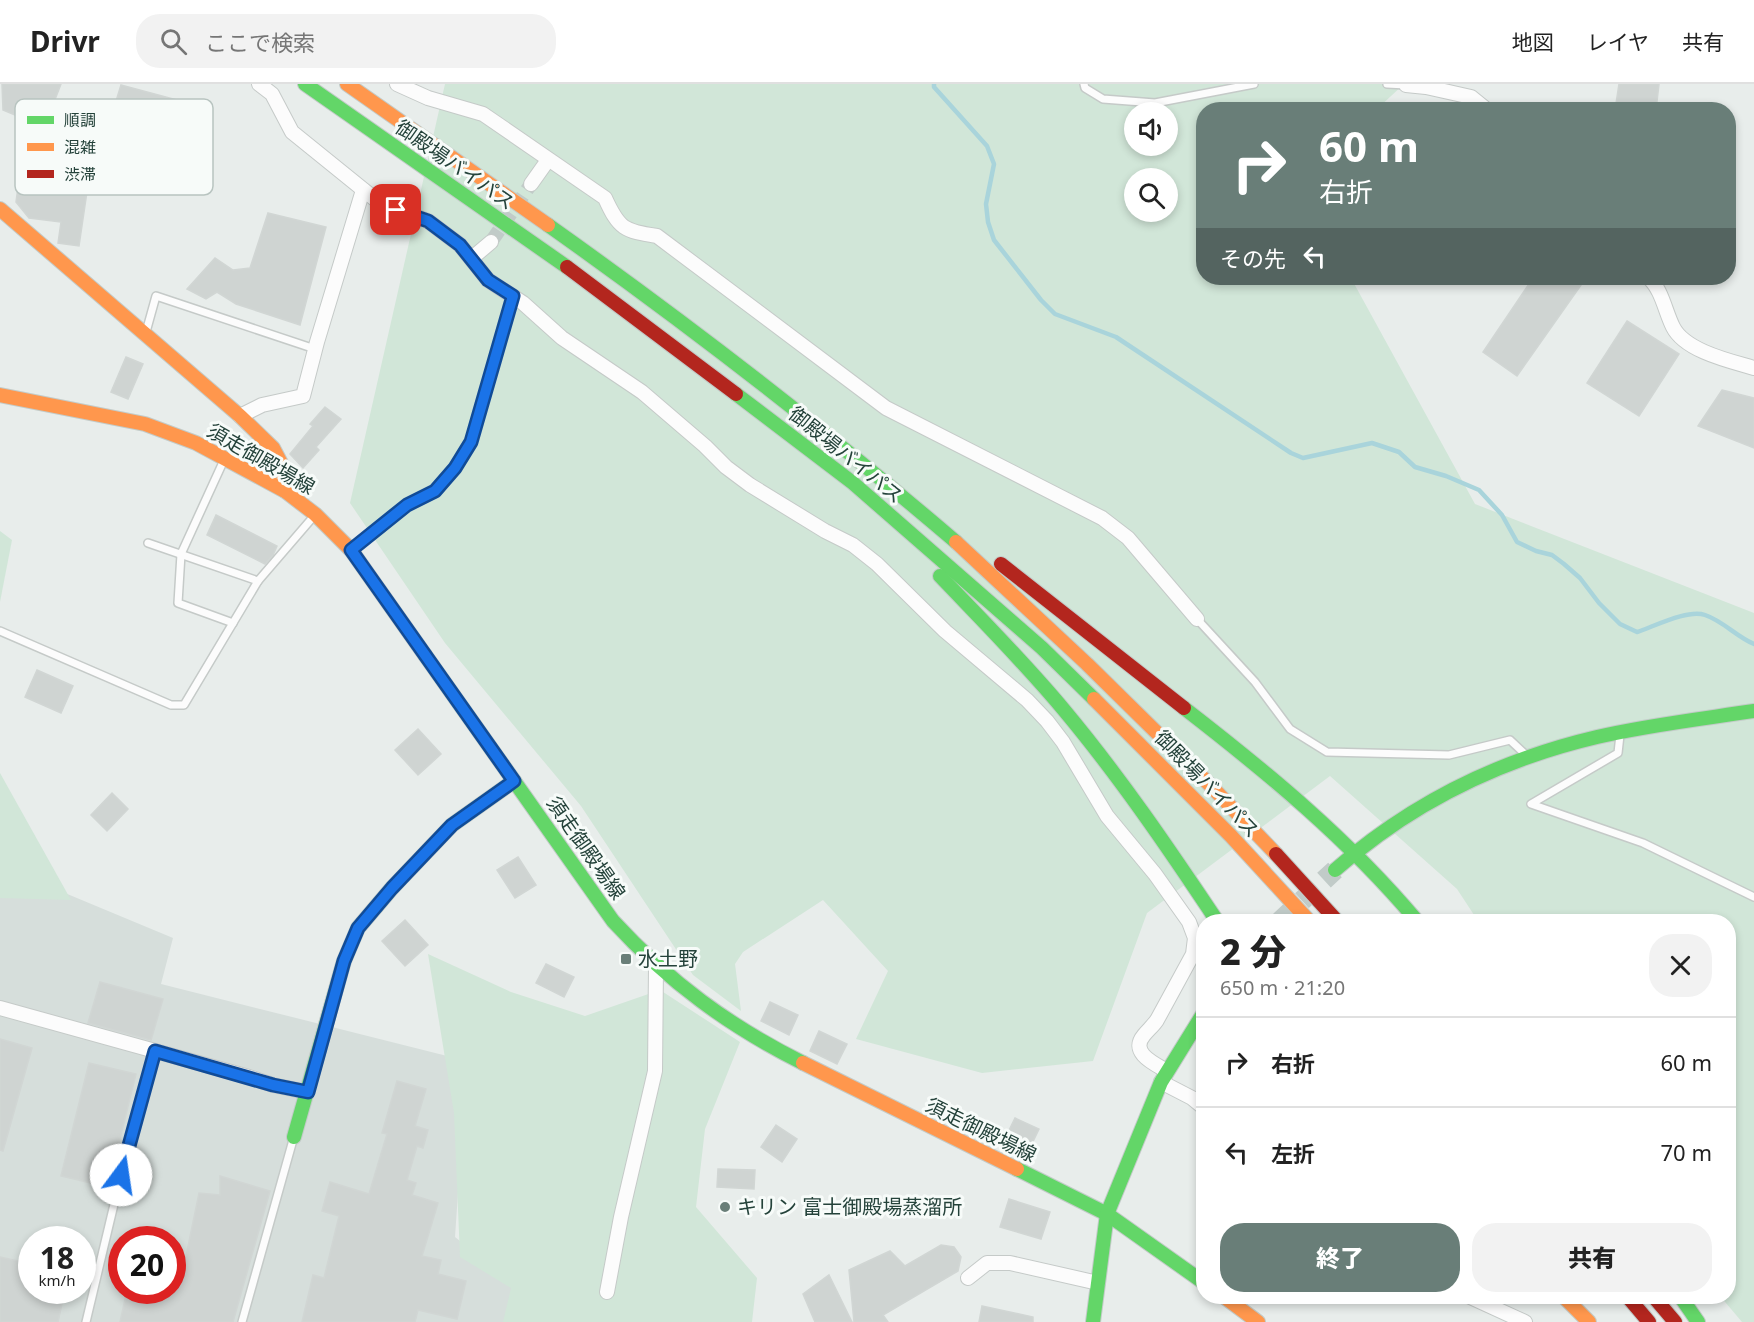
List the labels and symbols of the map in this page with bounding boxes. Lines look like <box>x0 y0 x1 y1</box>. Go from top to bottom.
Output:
legend <box>15 99 213 195</box>
text: 順調 <box>64 109 96 131</box>
street label: 御殿場バイパス <box>390 113 520 216</box>
text: 混雑 <box>64 136 96 158</box>
text: 渋滞 <box>64 163 96 185</box>
pin <box>370 184 421 235</box>
street label: 御殿場バイパス <box>784 400 909 509</box>
street label: 須走御殿場線 <box>203 417 320 500</box>
street label: 御殿場バイパス <box>1149 724 1266 843</box>
street label: 須走御殿場線 <box>541 791 632 905</box>
place label: 水土野 <box>638 945 698 972</box>
marker: 水土野 <box>619 952 633 966</box>
street label: 須走御殿場線 <box>921 1091 1041 1168</box>
position arrow <box>89 1143 153 1207</box>
place label: キリン 富士御殿場蒸溜所 <box>737 1193 962 1220</box>
marker: キリン 富士御殿場蒸溜所 <box>718 1200 732 1214</box>
speed limit sign: 20 <box>108 1226 186 1304</box>

